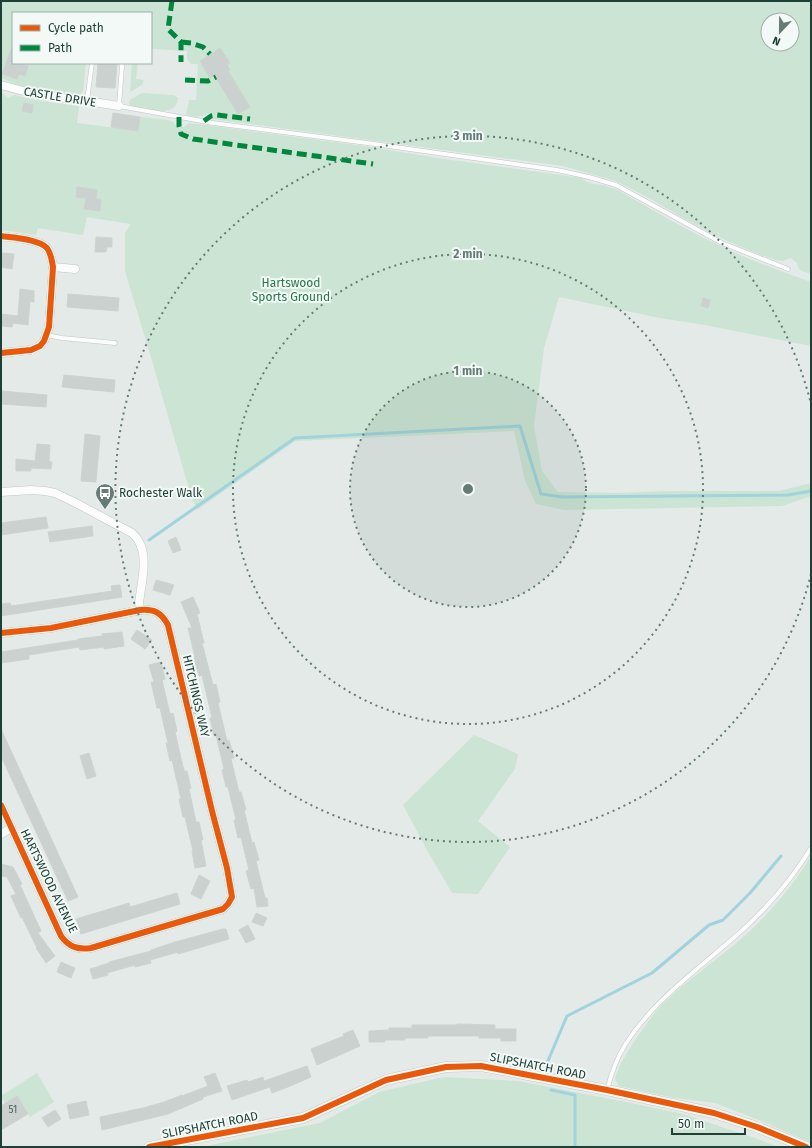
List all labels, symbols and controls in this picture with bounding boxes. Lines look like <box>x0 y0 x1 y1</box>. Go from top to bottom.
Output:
legend <box>12 12 152 64</box>
north arrow <box>760 12 800 52</box>
text: Cycle path <box>48 21 104 35</box>
text: N <box>771 33 782 48</box>
text: Path <box>48 41 72 55</box>
street label: CASTLE DRIVE <box>23 84 97 110</box>
text: 3 min <box>452 129 483 143</box>
text: 2 min <box>453 247 483 261</box>
park label: Hartswood Sports Ground <box>252 276 330 304</box>
text: 1 min <box>454 364 482 378</box>
bus stop icon: Rochester Walk <box>94 482 116 510</box>
centre of rings <box>461 482 475 496</box>
place label: Rochester Walk <box>119 486 203 500</box>
street label: HITCHINGS WAY <box>180 653 212 739</box>
street label: HARTSWOOD AVENUE <box>18 827 80 935</box>
street label: SLIPSHATCH ROAD <box>489 1050 587 1082</box>
house number: 51 <box>9 1104 17 1116</box>
street label: SLIPSHATCH ROAD <box>161 1109 259 1141</box>
scale bar <box>672 1110 745 1136</box>
text: 50 m <box>678 1117 704 1131</box>

